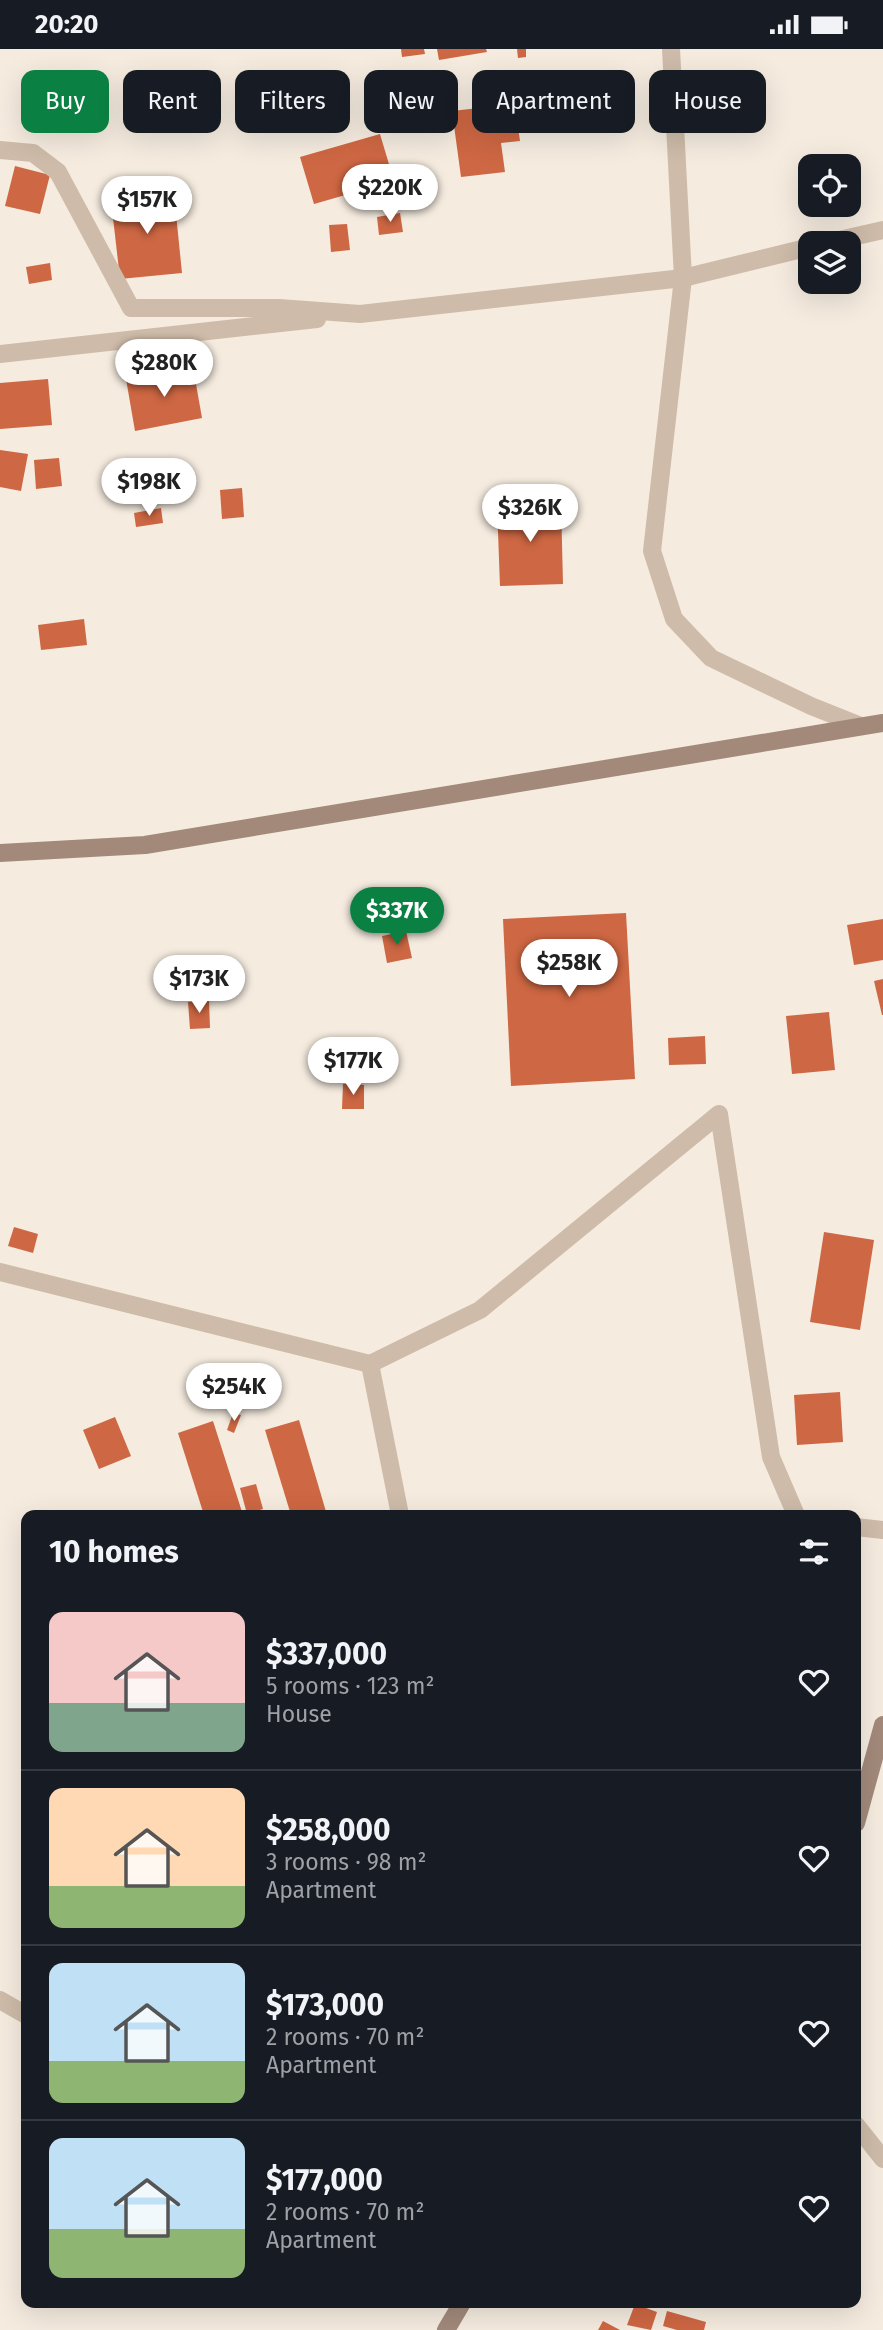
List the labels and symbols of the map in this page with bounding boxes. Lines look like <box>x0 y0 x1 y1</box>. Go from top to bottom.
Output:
pin: $220K <box>341 165 439 224</box>
pin: $157K <box>98 177 196 236</box>
pin: $280K <box>115 339 213 399</box>
pin: $198K <box>100 459 198 518</box>
pin: $326K <box>481 484 579 544</box>
pin: $337K <box>348 887 446 947</box>
pin: $258K <box>520 939 618 999</box>
pin: $173K <box>150 955 248 1015</box>
pin: $177K <box>304 1037 402 1097</box>
pin: $254K <box>185 1363 283 1423</box>

